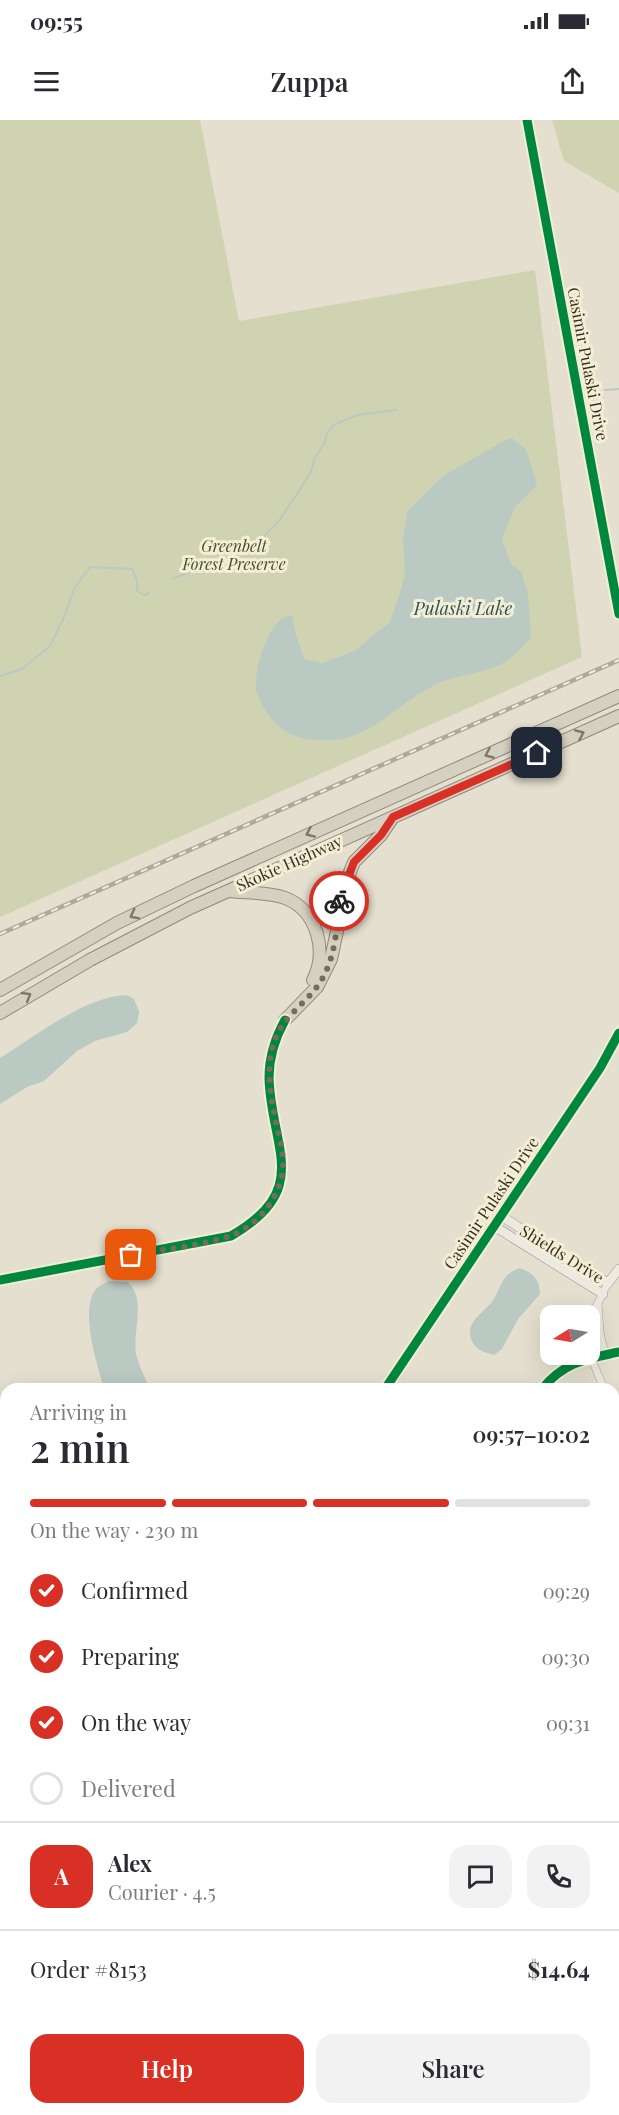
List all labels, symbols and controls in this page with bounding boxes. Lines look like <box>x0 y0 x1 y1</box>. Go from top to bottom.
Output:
text: 09:55 <box>30 6 83 36</box>
text: Zuppa <box>271 63 348 99</box>
icon: menu <box>30 65 63 98</box>
icon: share <box>556 65 589 98</box>
street label: Casimir Pulaski Drive <box>563 286 614 442</box>
park label: Greenbelt Forest Preserve <box>181 535 286 574</box>
water label: Pulaski Lake <box>413 596 512 620</box>
pin <box>511 727 562 778</box>
one-way arrow <box>574 729 585 741</box>
icon: home <box>520 736 553 769</box>
one-way arrow <box>484 747 495 759</box>
one-way arrow <box>306 826 317 838</box>
street label: Skokie Highway <box>233 830 345 895</box>
courier <box>309 871 369 931</box>
icon: bike <box>323 885 356 918</box>
one-way arrow <box>129 908 140 919</box>
one-way arrow <box>21 992 31 1004</box>
street label: Casimir Pulaski Drive <box>438 1132 543 1273</box>
street label: Shields Drive <box>516 1220 608 1288</box>
pin <box>105 1229 156 1280</box>
icon: bag <box>114 1238 147 1271</box>
north arrow <box>540 1305 600 1365</box>
map controls <box>540 1305 600 1365</box>
text: Arriving in <box>30 1398 127 1425</box>
text: 09:57–10:02 <box>473 1419 590 1449</box>
text: 2 min <box>30 1421 130 1473</box>
text: On the way · 230 m <box>30 1516 198 1543</box>
icon: check <box>30 1574 63 1607</box>
text: Confirmed <box>81 1575 188 1605</box>
text: 09:29 <box>543 1577 590 1604</box>
icon: check <box>30 1640 63 1673</box>
text: Preparing <box>81 1641 179 1671</box>
text: 09:30 <box>541 1643 590 1670</box>
icon: check <box>30 1706 63 1739</box>
text: On the way <box>81 1707 191 1737</box>
text: 09:31 <box>546 1709 590 1736</box>
text: Delivered <box>81 1773 176 1803</box>
button: chat <box>449 1845 512 1908</box>
button: phone <box>527 1845 590 1908</box>
text: Alex <box>108 1848 152 1878</box>
text: A <box>54 1861 69 1891</box>
text: Courier · 4.5 <box>108 1878 216 1905</box>
text: Order #8153 <box>30 1954 147 1984</box>
text: $14.64 <box>527 1954 590 1984</box>
button: Help <box>30 2034 304 2103</box>
button: Share <box>316 2034 590 2103</box>

